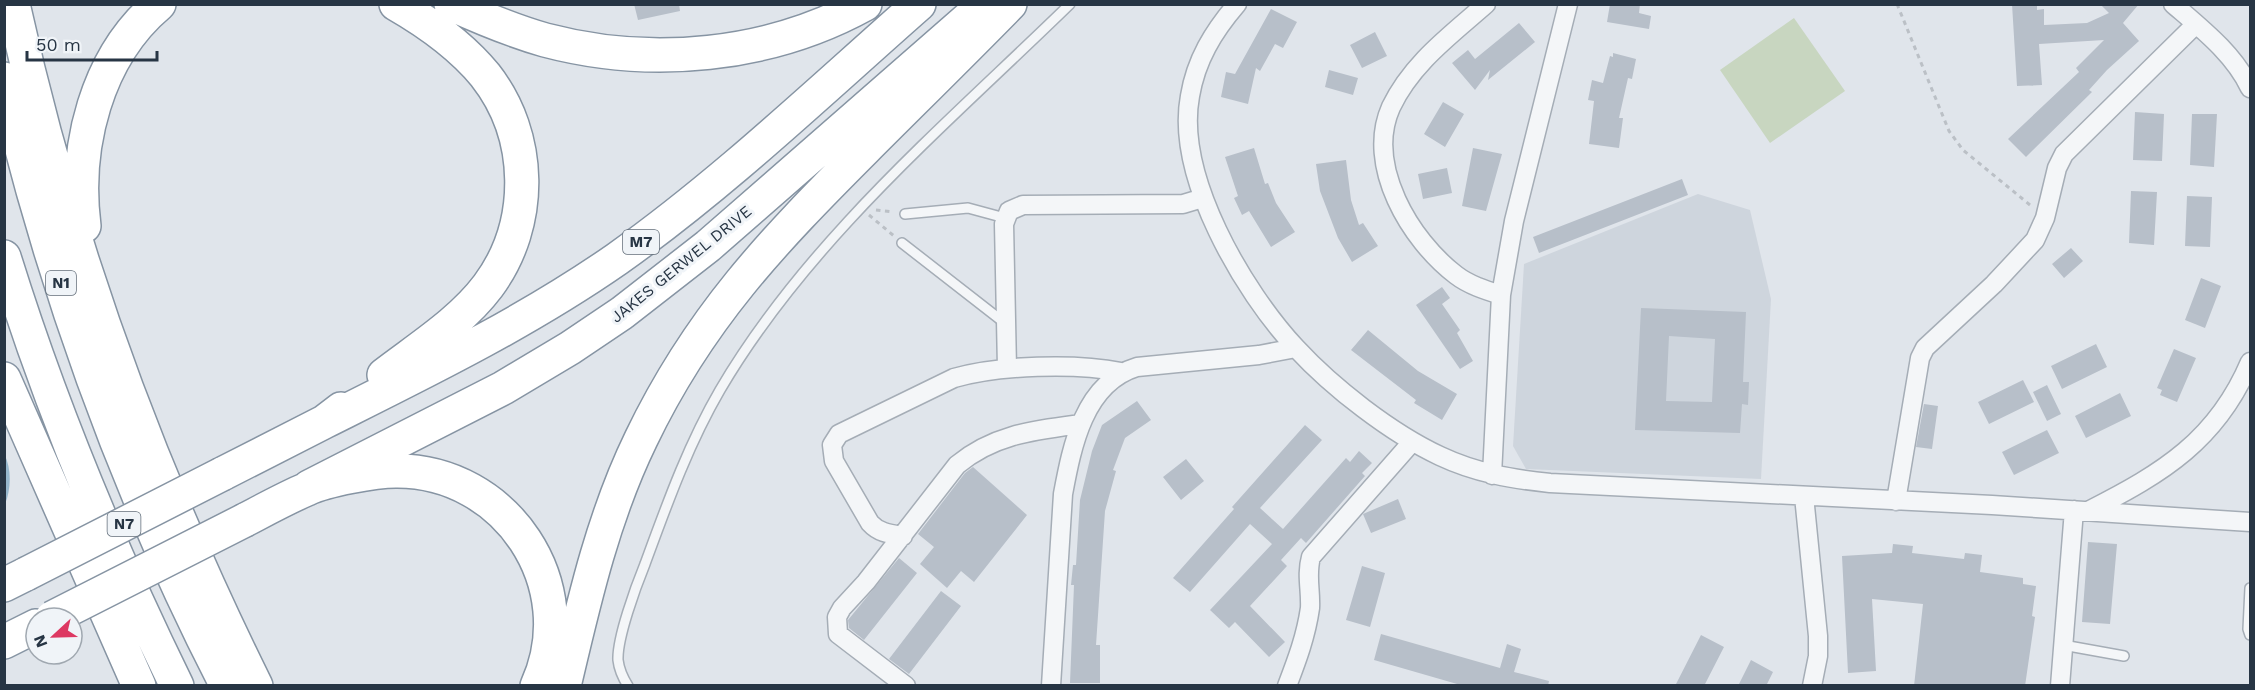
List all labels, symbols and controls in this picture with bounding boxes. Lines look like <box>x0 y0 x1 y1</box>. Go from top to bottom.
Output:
scale bar <box>27 24 158 62</box>
text: 50 m <box>36 34 81 55</box>
street label: JAKES GERWEL DRIVE <box>607 201 755 327</box>
road number: M7 <box>623 230 659 254</box>
road number: N1 <box>46 271 76 295</box>
road number: N7 <box>108 512 140 536</box>
north arrow <box>24 606 84 666</box>
text: N <box>30 632 52 650</box>

